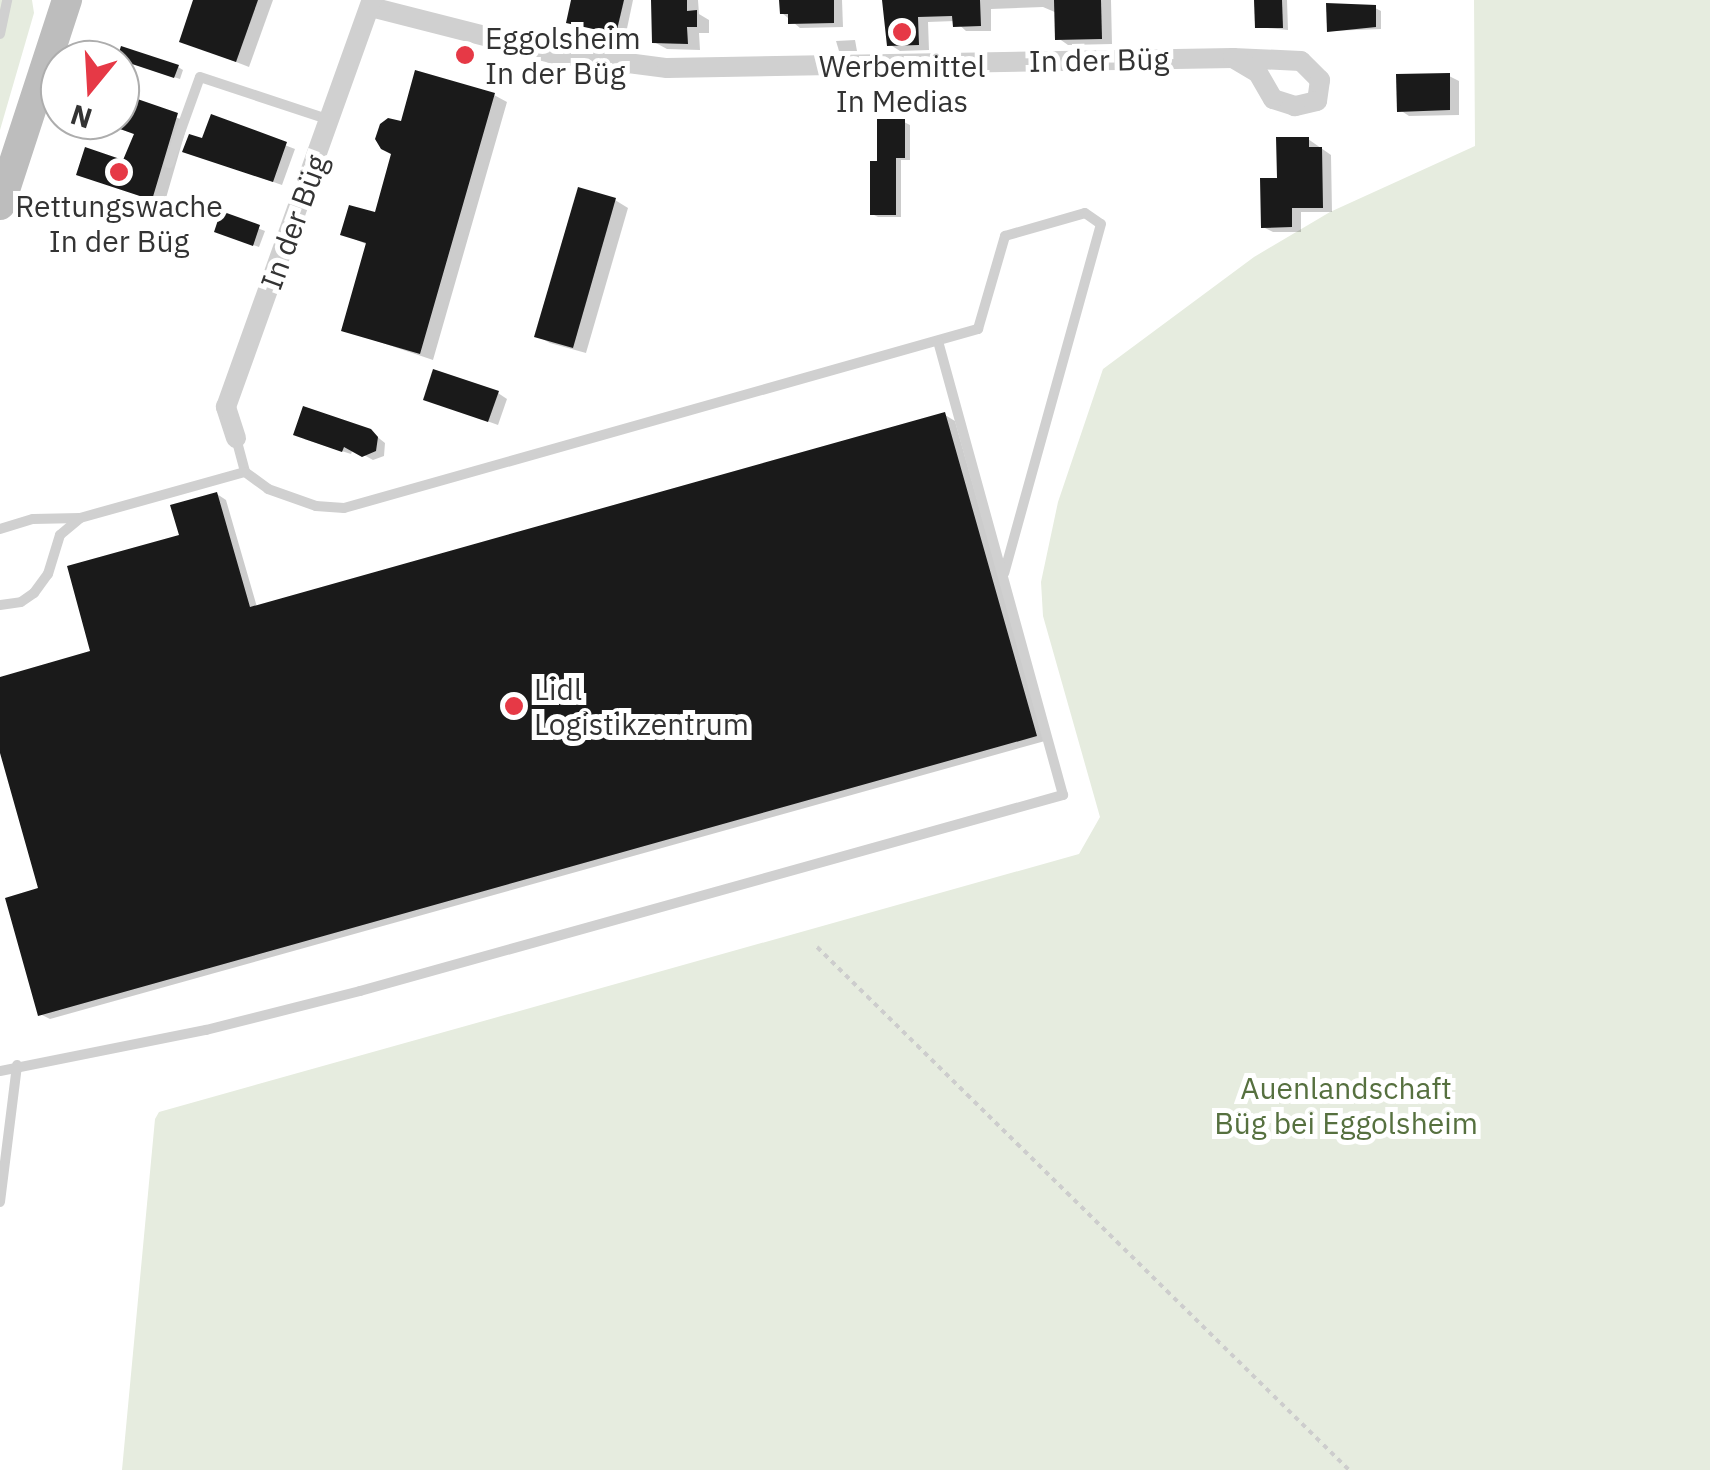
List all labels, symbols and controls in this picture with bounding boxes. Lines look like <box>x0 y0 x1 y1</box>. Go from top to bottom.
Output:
place label: Eggolsheim In der Büg <box>485 20 641 90</box>
marker: Werbemittel In Medias <box>891 21 913 43</box>
north arrow <box>40 40 140 140</box>
street label: In der Büg <box>1028 41 1170 79</box>
marker: Eggolsheim In der Büg <box>454 44 476 66</box>
place label: Werbemittel In Medias <box>819 48 985 118</box>
text: N <box>66 96 97 138</box>
street label: In der Büg <box>253 150 335 294</box>
marker: Rettungswache In der Büg <box>108 161 130 183</box>
place label: Rettungswache In der Büg <box>15 188 223 258</box>
place label: Lidl Logistikzentrum <box>534 671 749 742</box>
marker: Lidl Logistikzentrum <box>503 695 525 717</box>
park label: Auenlandschaft Büg bei Eggolsheim <box>1214 1070 1478 1140</box>

